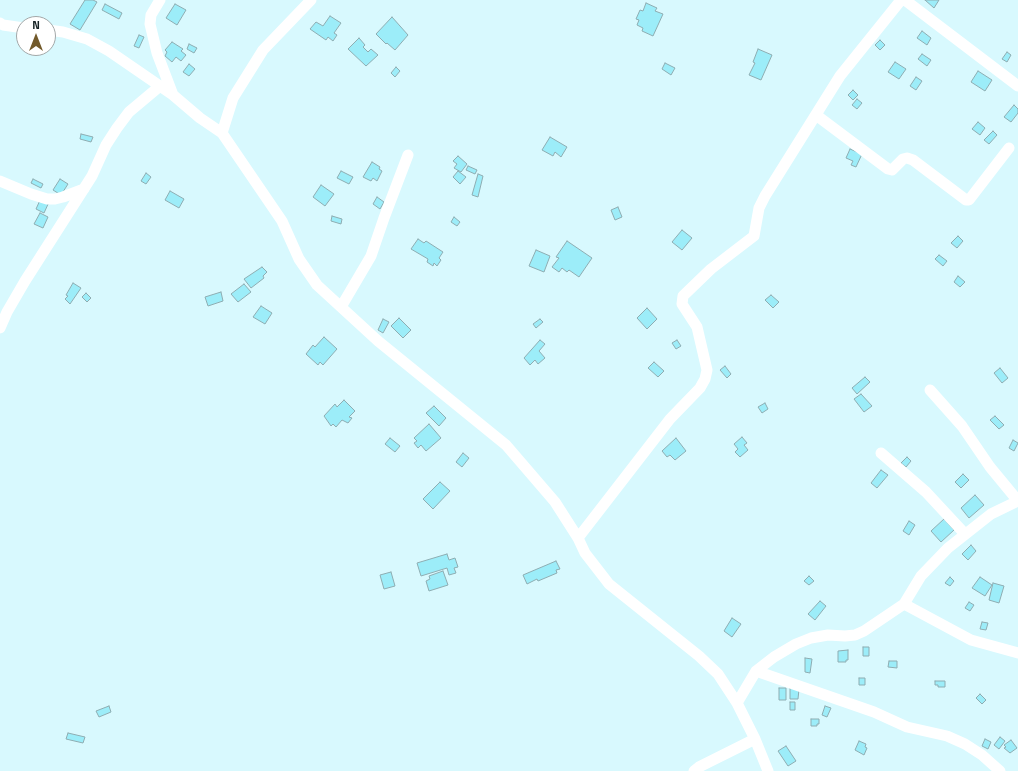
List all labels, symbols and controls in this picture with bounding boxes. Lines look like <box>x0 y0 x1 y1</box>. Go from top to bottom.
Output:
north arrow <box>16 16 56 56</box>
text: N <box>32 17 40 33</box>

